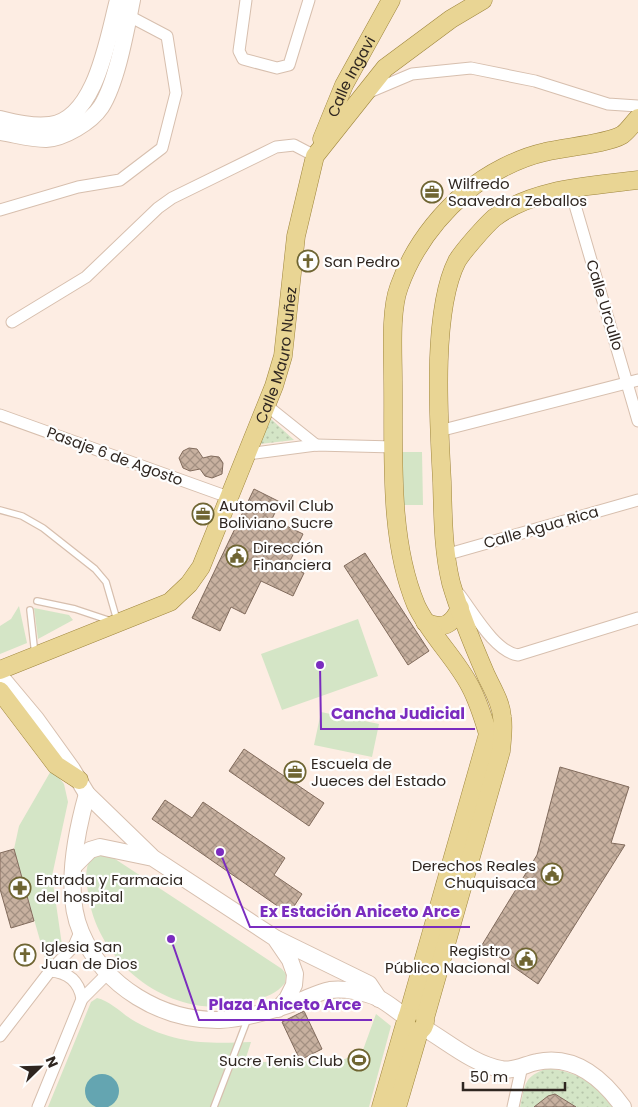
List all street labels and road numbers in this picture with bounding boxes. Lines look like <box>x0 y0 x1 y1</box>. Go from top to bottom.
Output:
street label: Calle Ingavi <box>322 32 380 120</box>
street label: Calle Urcullo <box>581 257 629 353</box>
street label: Calle Mauro Nuñez <box>250 286 301 426</box>
street label: Pasaje 6 de Agosto <box>44 422 186 490</box>
street label: Calle Agua Rica <box>481 501 601 553</box>

